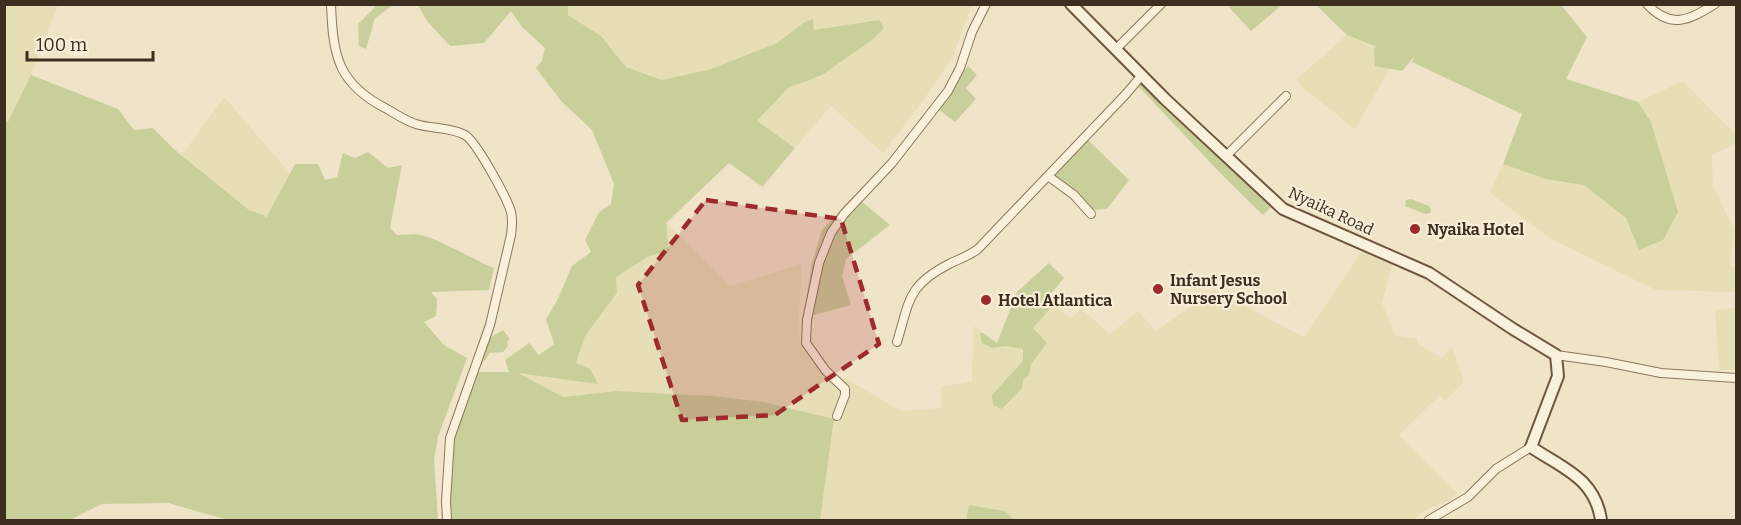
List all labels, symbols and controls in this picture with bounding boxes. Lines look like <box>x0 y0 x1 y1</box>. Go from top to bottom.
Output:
scale bar <box>27 24 153 62</box>
text: 100 m <box>36 34 87 56</box>
street label: Nyaika Road <box>1285 183 1377 239</box>
place label: Nyaika Hotel <box>1427 220 1524 239</box>
marker: Nyaika Hotel <box>1408 222 1422 236</box>
place label: Infant Jesus Nursery School <box>1170 271 1287 308</box>
marker: Infant Jesus Nursery School <box>1151 282 1165 296</box>
place label: Hotel Atlantica <box>998 291 1112 310</box>
marker: Hotel Atlantica <box>979 293 993 307</box>

